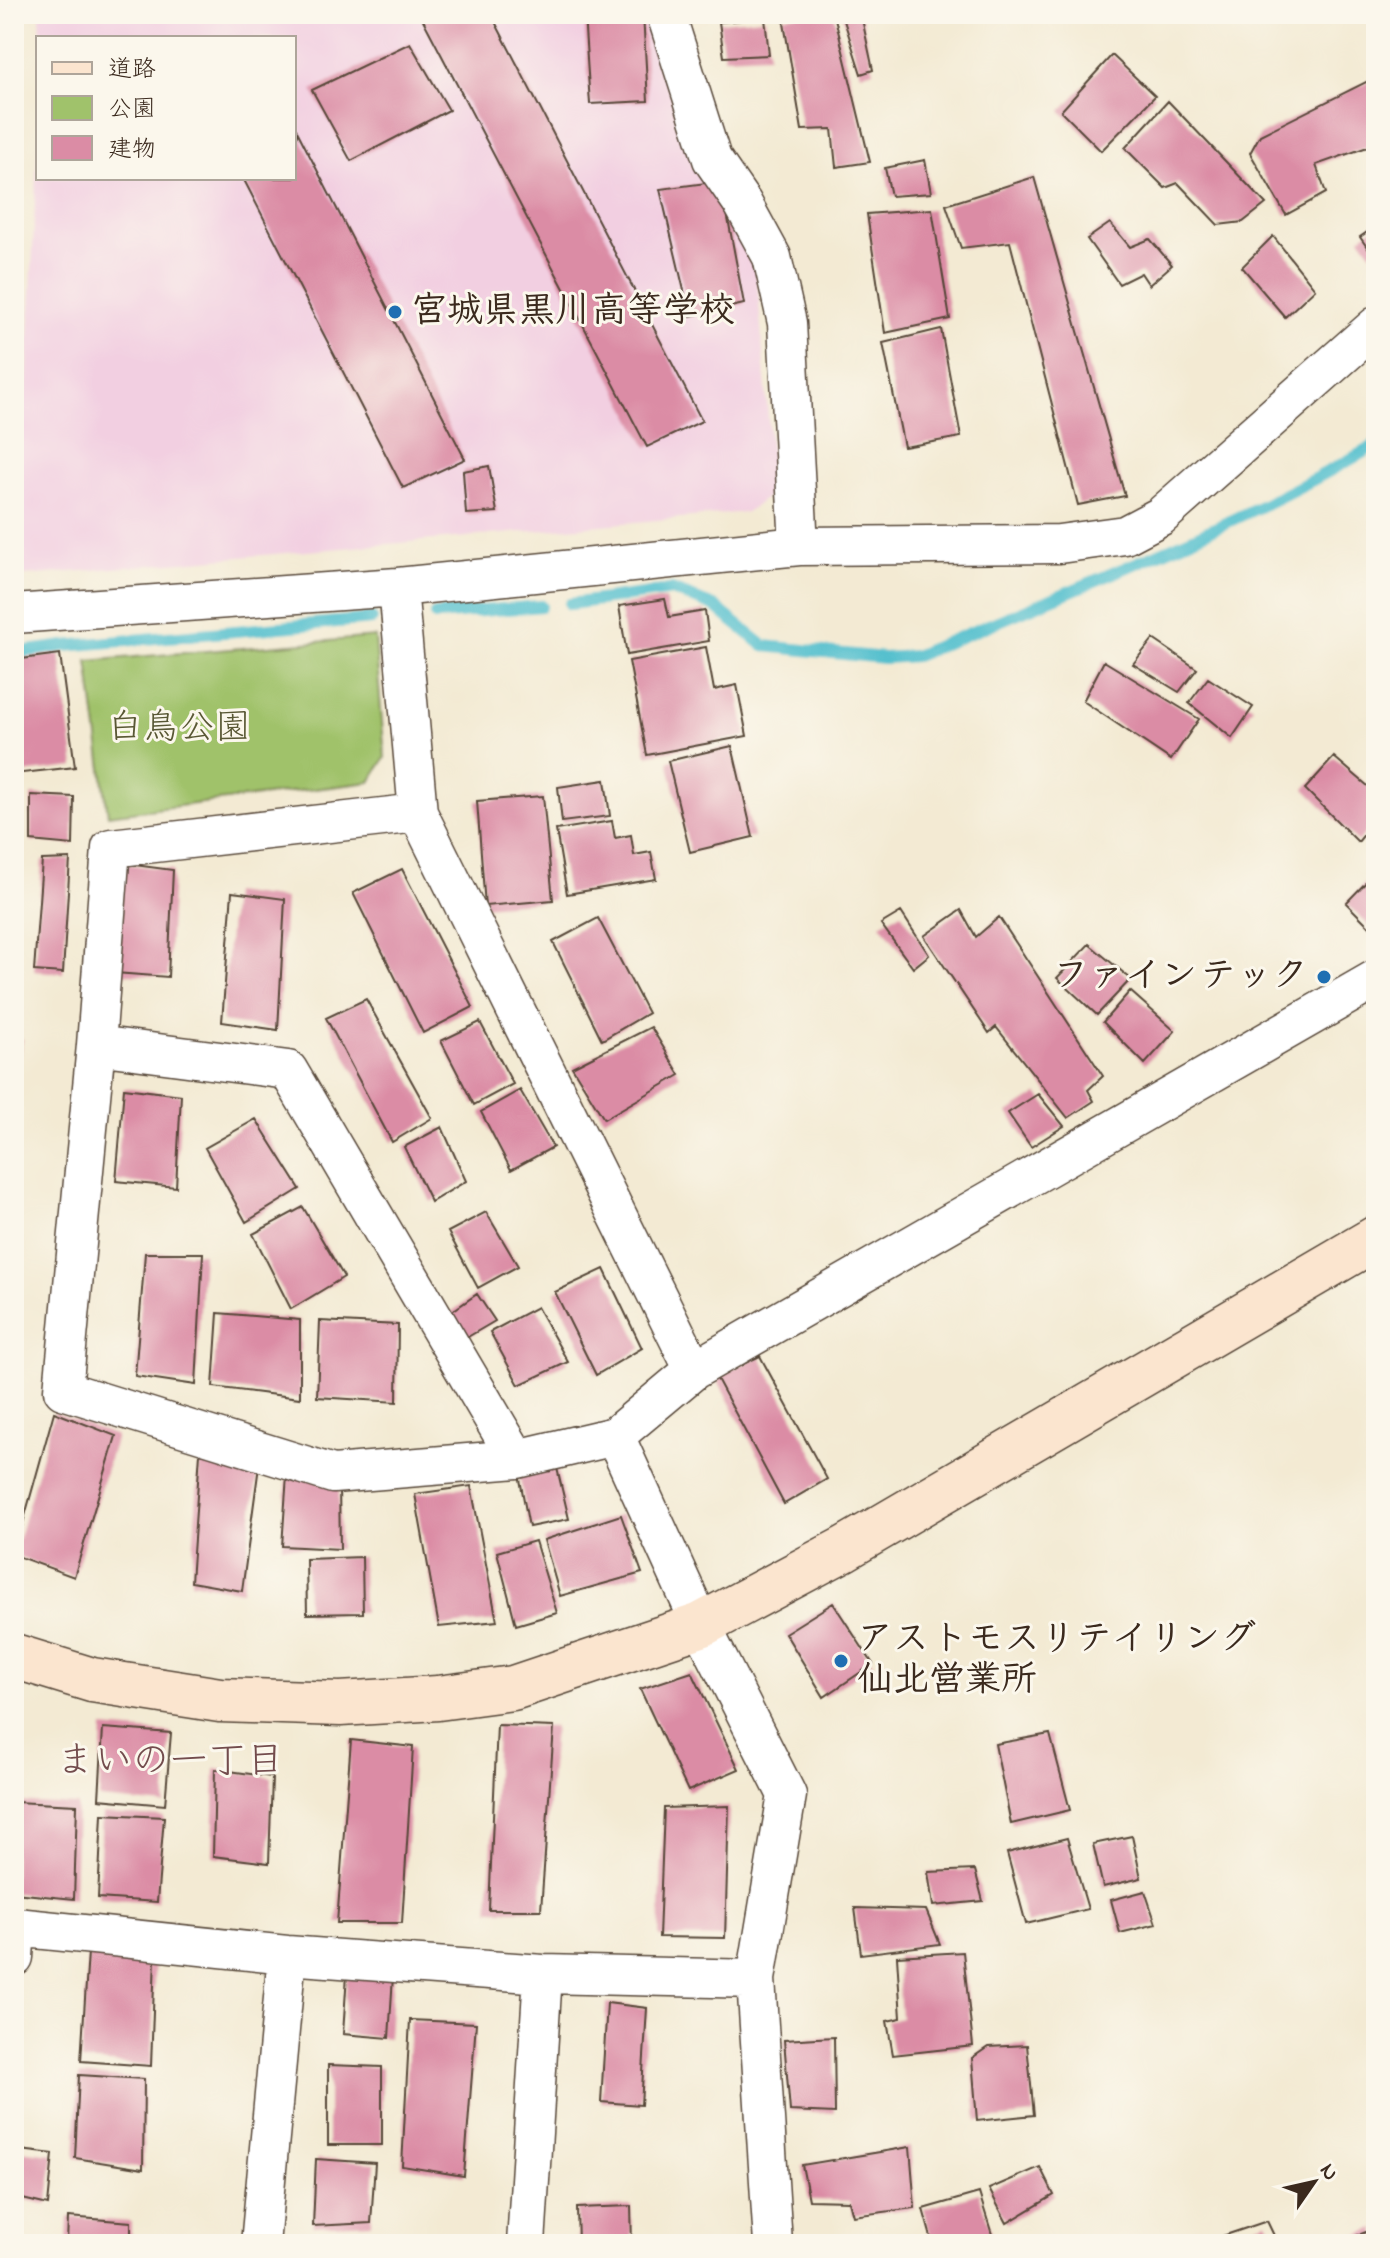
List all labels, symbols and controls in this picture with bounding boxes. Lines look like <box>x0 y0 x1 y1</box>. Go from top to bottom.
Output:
legend <box>36 36 296 180</box>
text: 道路 <box>108 53 156 88</box>
text: 公園 <box>108 93 156 128</box>
text: 建物 <box>108 133 156 168</box>
place label: 宮城県黒川高等学校 <box>411 286 735 339</box>
marker: 宮城県黒川高等学校 <box>386 303 404 321</box>
park label: 白鳥公園 <box>107 703 251 756</box>
place label: ファインテック <box>1053 951 1308 1004</box>
marker: ファインテック <box>1315 968 1333 986</box>
place label: アストモスリテイリング 仙北営業所 <box>857 1614 1256 1708</box>
marker: アストモスリテイリング 仙北営業所 <box>832 1652 850 1670</box>
district label: まいの一丁目 <box>56 1735 284 1791</box>
north arrow <box>1274 2142 1354 2222</box>
text: N <box>1311 2157 1346 2188</box>

